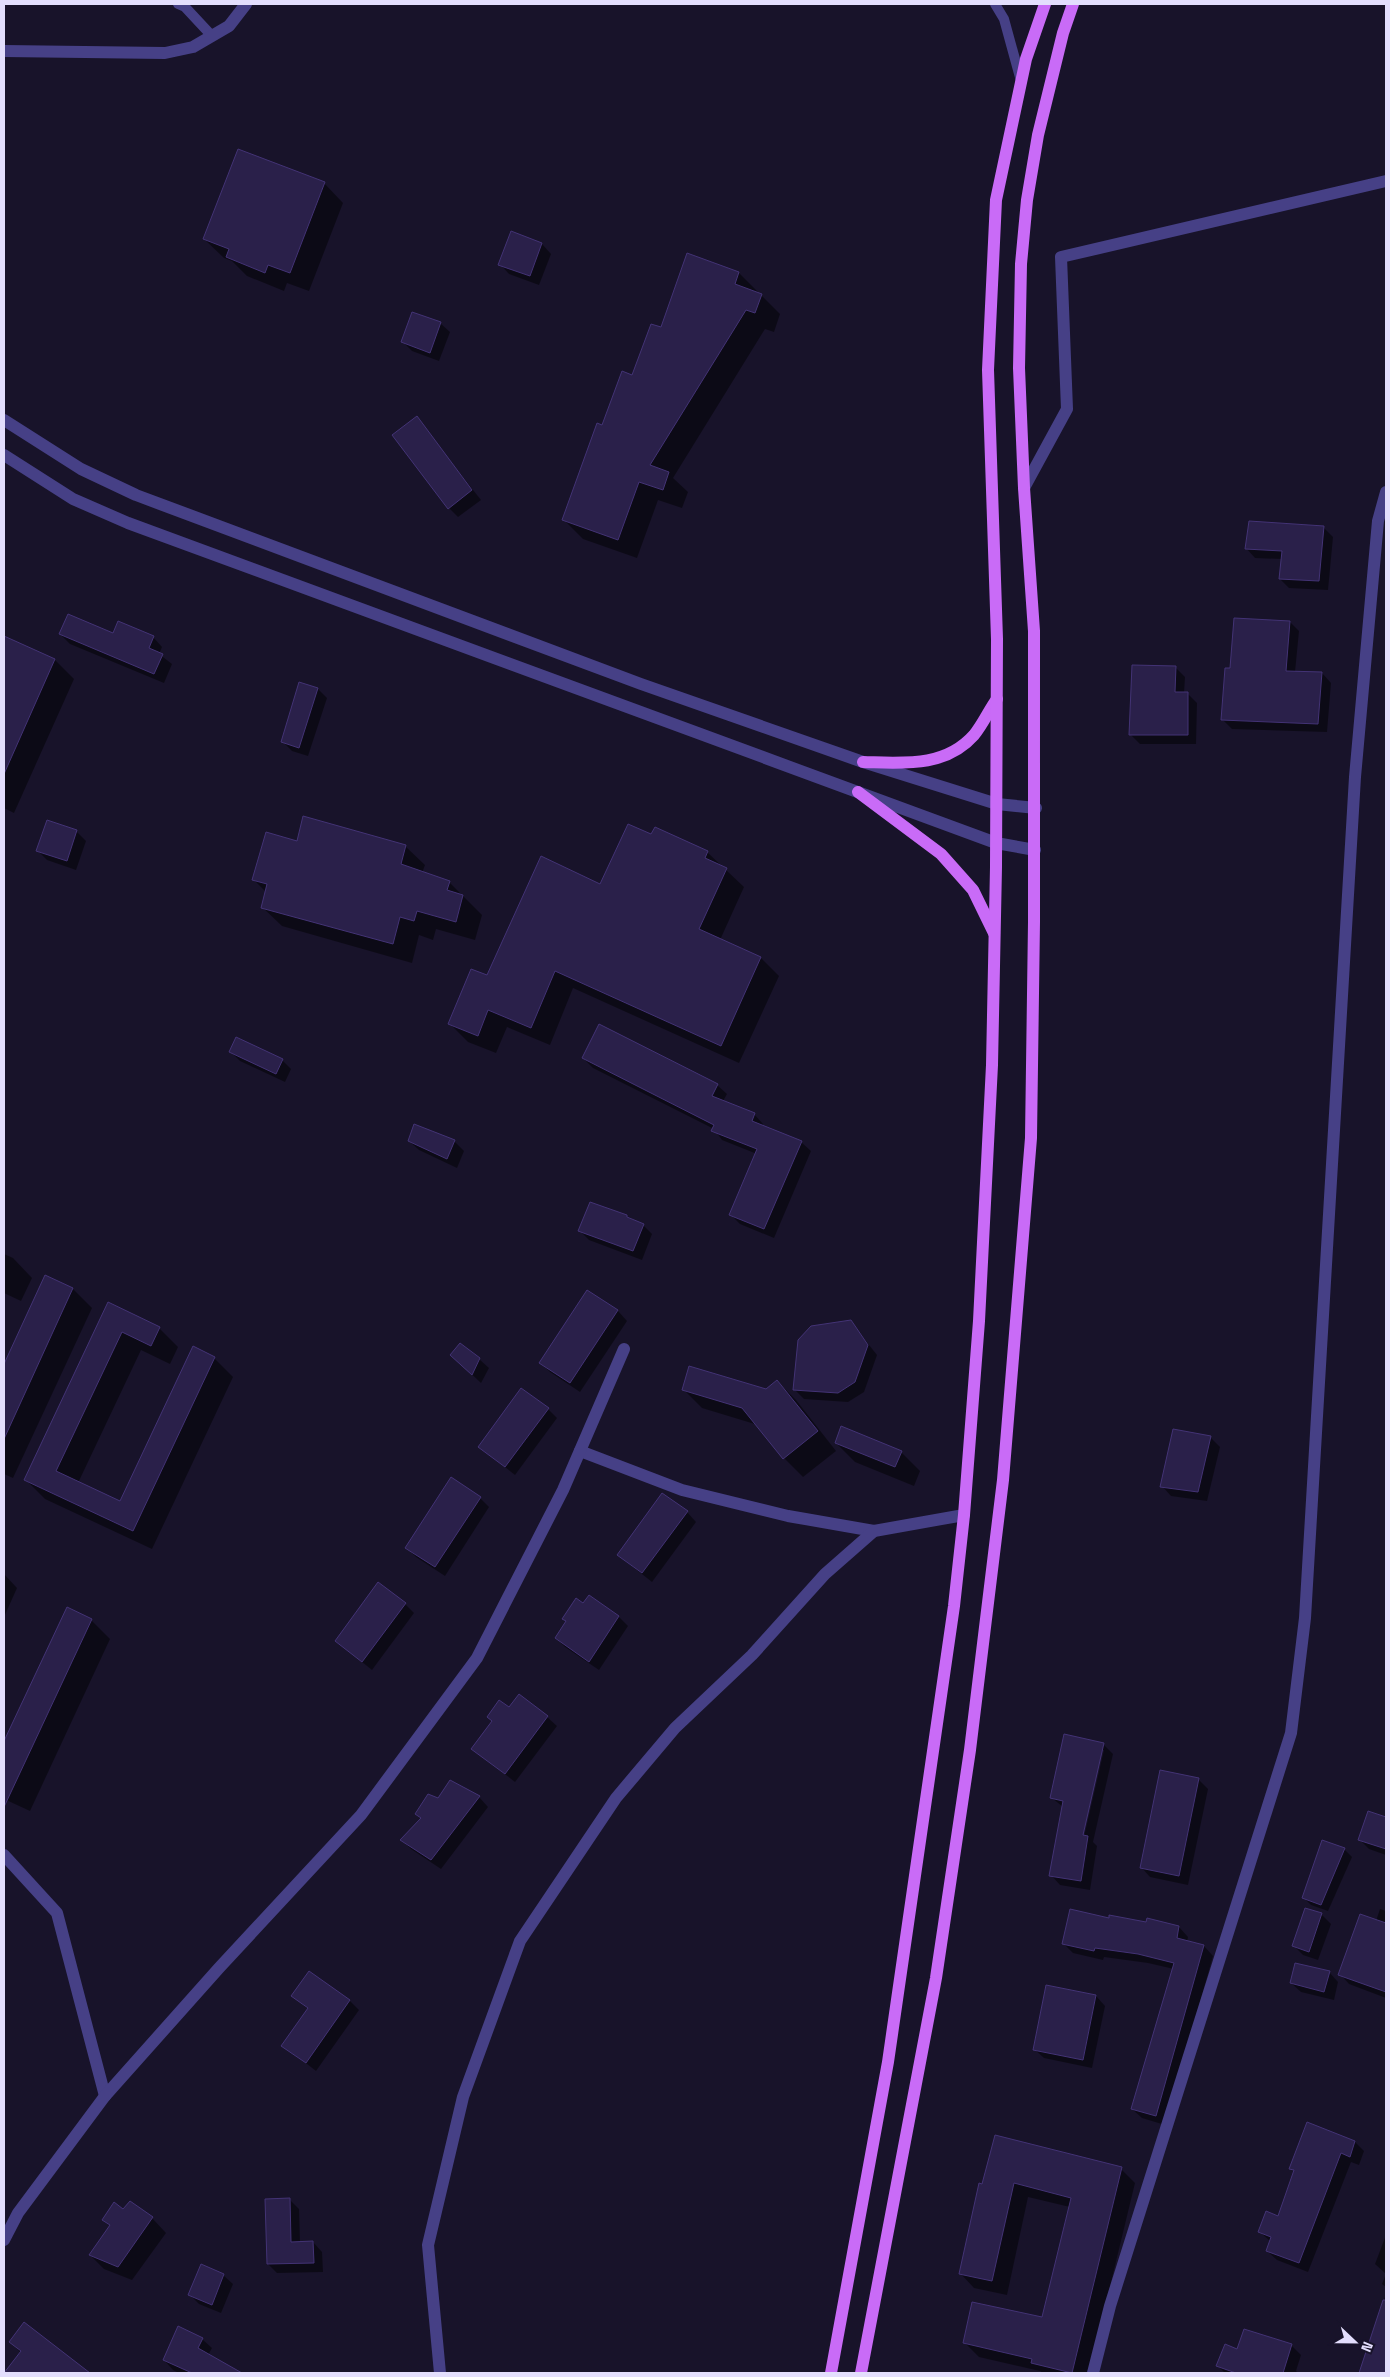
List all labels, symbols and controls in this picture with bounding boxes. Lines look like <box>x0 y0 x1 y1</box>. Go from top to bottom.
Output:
north arrow <box>1330 2317 1380 2367</box>
text: N <box>1357 2339 1377 2355</box>

